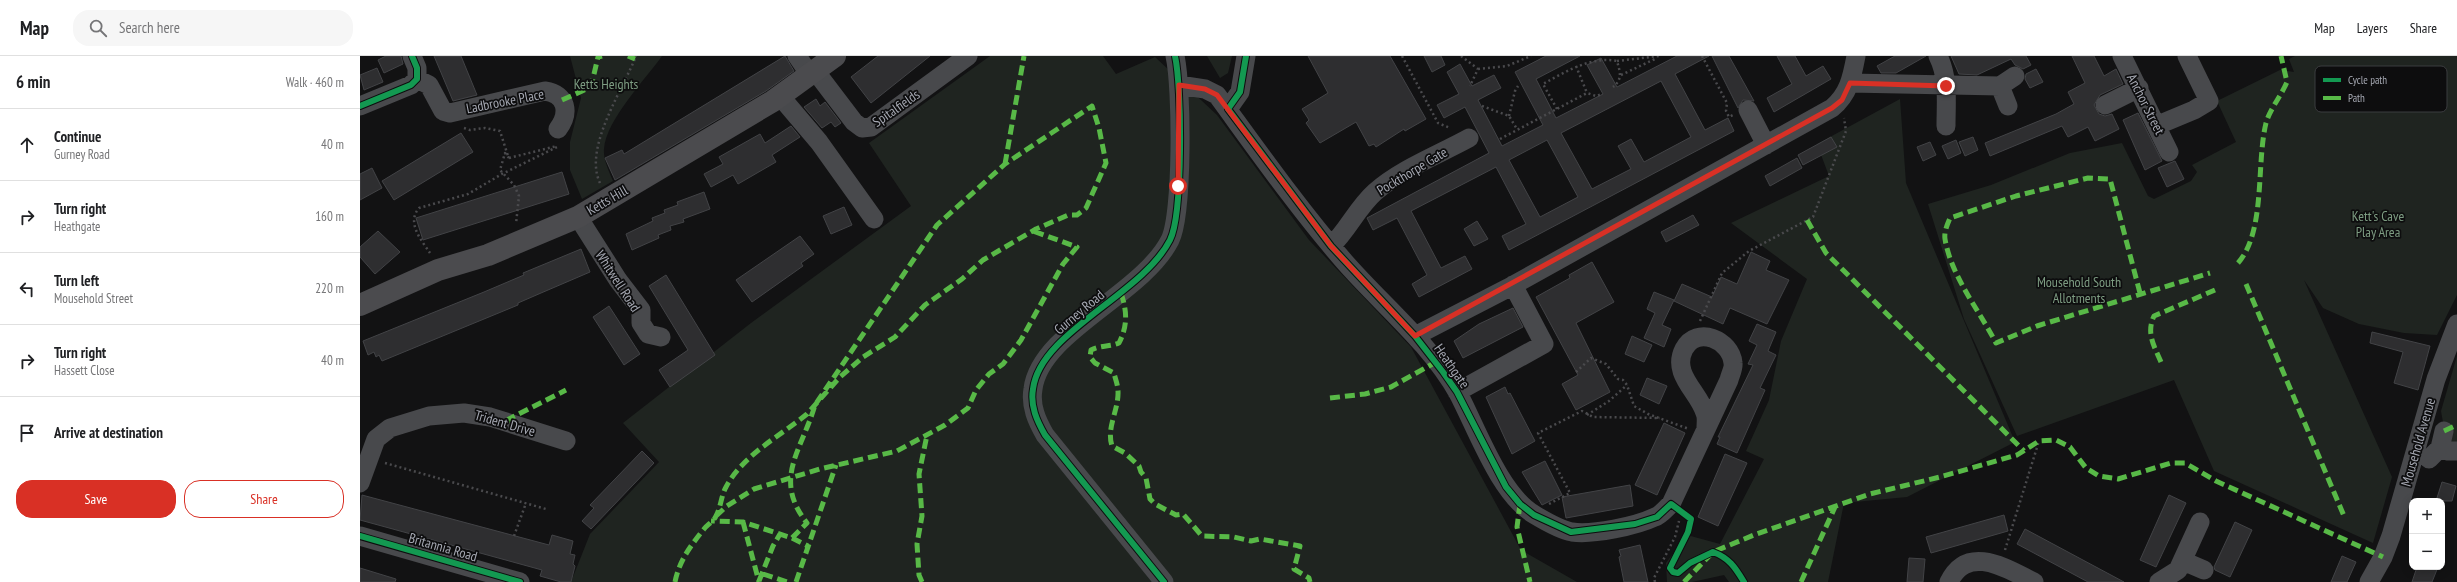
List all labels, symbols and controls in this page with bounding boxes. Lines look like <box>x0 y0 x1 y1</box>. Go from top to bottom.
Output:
search box <box>73 10 353 46</box>
text: Map <box>20 16 49 40</box>
icon: search <box>87 17 109 39</box>
text: Search here <box>119 18 180 37</box>
text: Map <box>2314 19 2335 37</box>
text: Layers <box>2357 19 2388 37</box>
text: Share <box>2410 19 2437 37</box>
legend <box>2315 66 2447 112</box>
text: 6 min <box>16 71 50 93</box>
street label: Anchor Street <box>2123 71 2169 138</box>
text: Cycle path <box>2348 73 2387 87</box>
text: Walk · 460 m <box>286 74 344 91</box>
park label: Ketts Heights <box>574 75 639 93</box>
route end <box>1937 77 1955 95</box>
street label: Ladbrooke Place <box>464 85 546 117</box>
street label: Spitalfields <box>869 85 923 131</box>
text: Path <box>2348 91 2365 105</box>
text: Continue <box>54 127 101 146</box>
icon: ahead <box>16 134 38 156</box>
text: 40 m <box>321 136 344 153</box>
street label: Pockthorpe Gate <box>1373 143 1451 199</box>
text: Gurney Road <box>54 146 110 163</box>
route start <box>1169 177 1187 195</box>
street label: Ketts Hill <box>583 181 631 219</box>
text: Turn right <box>54 199 106 218</box>
icon: right <box>16 206 38 228</box>
park label: Kett's Cave Play Area <box>2352 207 2404 241</box>
text: 160 m <box>315 208 344 225</box>
text: Heathgate <box>54 218 101 235</box>
street label: Whitwell Road <box>591 247 645 315</box>
text: Turn left <box>54 271 99 290</box>
park label: Mousehold South Allotments <box>2037 273 2121 307</box>
icon: left <box>16 278 38 300</box>
text: 220 m <box>315 280 344 297</box>
street label: Gurney Road <box>1050 286 1108 338</box>
text: Mousehold Street <box>54 290 133 307</box>
street label: Heathgate <box>1430 340 1474 392</box>
text: Turn right <box>54 343 106 362</box>
icon: right <box>16 350 38 372</box>
text: 40 m <box>321 352 344 369</box>
text: Hassett Close <box>54 362 115 379</box>
street label: Mousehold Avenue <box>2397 396 2439 488</box>
street label: Trident Drive <box>473 406 538 440</box>
icon: arrive <box>16 422 38 444</box>
text: Arrive at destination <box>54 423 163 442</box>
button: Save <box>16 480 176 518</box>
button: Share <box>184 480 344 518</box>
map controls <box>2409 498 2445 570</box>
button: + <box>2409 498 2445 534</box>
street label: Britannia Road <box>407 529 479 565</box>
button: − <box>2409 534 2445 570</box>

